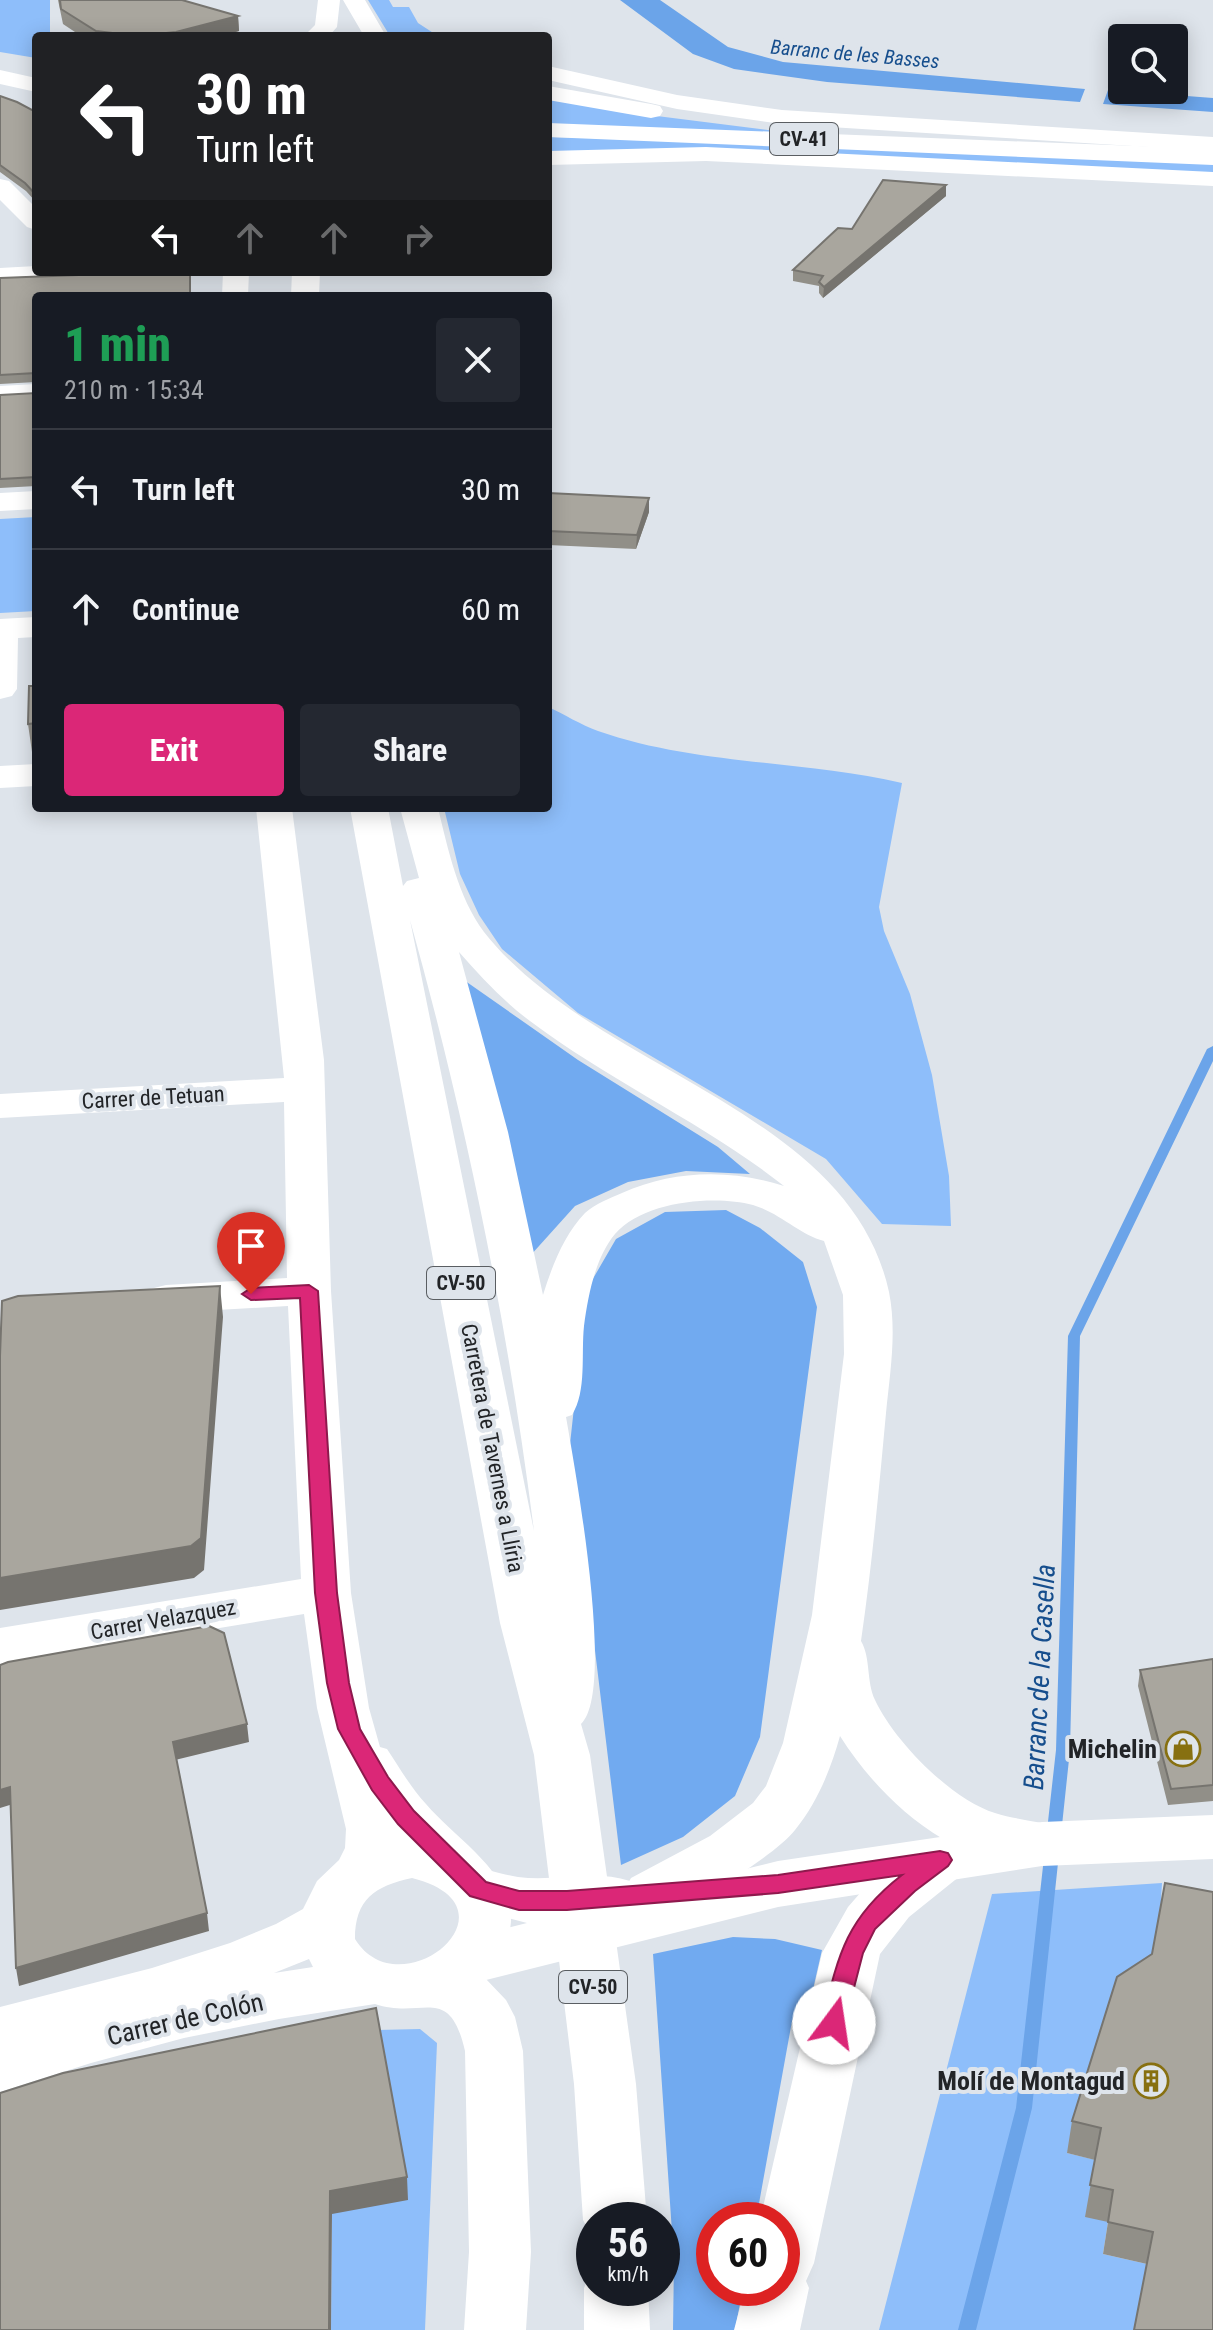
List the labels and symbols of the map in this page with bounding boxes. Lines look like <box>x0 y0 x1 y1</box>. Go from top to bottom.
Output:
water label: Barranc de les Basses <box>770 35 940 73</box>
road number: CV-41 <box>770 123 838 155</box>
street label: Carrer de Tetuan <box>81 1081 225 1114</box>
pin <box>217 1212 285 1294</box>
road number: CV-50 <box>427 1267 495 1299</box>
street label: Carretera de Tavernes a Llíria <box>456 1322 529 1574</box>
water label: Barranc de la Casella <box>1017 1563 1062 1791</box>
street label: Carrer Velazquez <box>88 1594 238 1645</box>
shop icon: Michelin <box>1164 1730 1202 1768</box>
place label: Michelin <box>1068 1734 1157 1764</box>
road number: CV-50 <box>559 1971 627 2003</box>
position arrow <box>792 1981 876 2065</box>
street label: Carrer de Colón <box>104 1986 266 2052</box>
building icon: Molí de Montagud <box>1132 2062 1170 2100</box>
place label: Molí de Montagud <box>937 2066 1125 2096</box>
speed limit sign: 60 <box>696 2202 800 2306</box>

